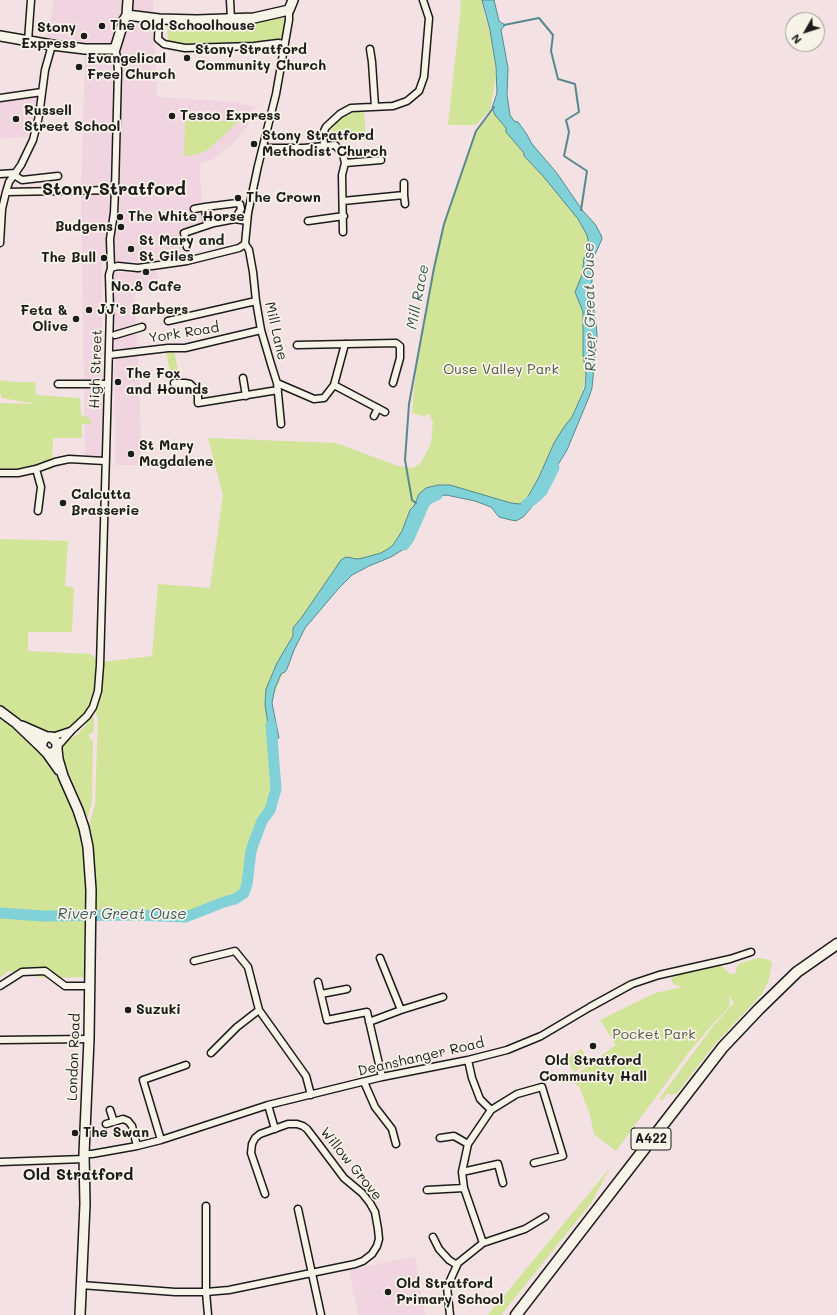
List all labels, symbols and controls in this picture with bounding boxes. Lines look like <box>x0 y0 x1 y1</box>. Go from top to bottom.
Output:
north arrow <box>785 12 825 52</box>
place label: The Old Schoolhouse <box>110 18 255 34</box>
place label: Stony Express <box>21 20 76 52</box>
marker: The Old Schoolhouse <box>97 21 107 31</box>
marker: Stony Express <box>79 31 89 41</box>
text: N <box>788 31 805 47</box>
place label: Stony Stratford Community Church <box>195 42 326 74</box>
place label: Evangelical Free Church <box>87 51 175 84</box>
marker: Stony Stratford Community Church <box>182 53 192 63</box>
marker: Evangelical Free Church <box>74 62 84 72</box>
place label: Russell Street School <box>24 103 120 136</box>
place label: Tesco Express <box>180 108 280 124</box>
marker: Tesco Express <box>167 111 177 121</box>
marker: Russell Street School <box>11 114 21 124</box>
place label: Stony Stratford Methodist Church <box>262 128 387 160</box>
marker: Stony Stratford Methodist Church <box>249 139 259 149</box>
district label: Stony Stratford <box>42 178 186 200</box>
place label: The Crown <box>246 190 321 206</box>
marker: The Crown <box>233 193 243 203</box>
place label: The White Horse <box>128 209 245 225</box>
marker: The White Horse <box>115 212 125 222</box>
place label: Budgens <box>55 219 113 235</box>
marker: Budgens <box>116 222 126 232</box>
place label: St Mary and St Giles <box>139 233 224 266</box>
water label: River Great Ouse <box>580 242 600 372</box>
marker: St Mary and St Giles <box>126 244 136 254</box>
place label: The Bull <box>41 250 96 266</box>
marker: The Bull <box>99 253 109 263</box>
water label: Mill Race <box>403 263 433 331</box>
marker: No.8 Cafe <box>141 267 151 277</box>
place label: No.8 Cafe <box>111 279 181 295</box>
street label: Mill Lane <box>261 300 291 362</box>
place label: JJ's Barbers <box>97 302 188 318</box>
place label: Feta & Olive <box>20 303 68 336</box>
marker: JJ's Barbers <box>84 305 94 315</box>
marker: Feta & Olive <box>71 314 81 324</box>
street label: York Road <box>147 319 221 347</box>
street label: High Street <box>86 329 106 409</box>
park label: Ouse Valley Park <box>443 362 559 378</box>
place label: The Fox and Hounds <box>126 366 208 398</box>
marker: The Fox and Hounds <box>113 377 123 387</box>
place label: St Mary Magdalene <box>139 438 213 470</box>
marker: St Mary Magdalene <box>126 449 136 459</box>
place label: Calcutta Brasserie <box>71 487 139 520</box>
marker: Calcutta Brasserie <box>58 498 68 508</box>
water label: River Great Ouse <box>57 905 187 923</box>
place label: Suzuki <box>136 1002 181 1018</box>
marker: Suzuki <box>123 1005 133 1015</box>
street label: London Road <box>64 1013 84 1101</box>
park label: Pocket Park <box>612 1027 696 1043</box>
street label: Deanshanger Road <box>356 1034 486 1080</box>
marker: Old Stratford Community Hall <box>588 1041 598 1051</box>
place label: Old Stratford Community Hall <box>539 1053 647 1086</box>
street label: Willow Grove <box>316 1124 386 1204</box>
place label: The Swan <box>83 1125 149 1141</box>
marker: The Swan <box>70 1128 80 1138</box>
road number: A422 <box>631 1128 671 1150</box>
district label: Old Stratford <box>23 1165 133 1185</box>
place label: Old Stratford Primary School <box>396 1276 503 1308</box>
marker: Old Stratford Primary School <box>383 1287 393 1297</box>

